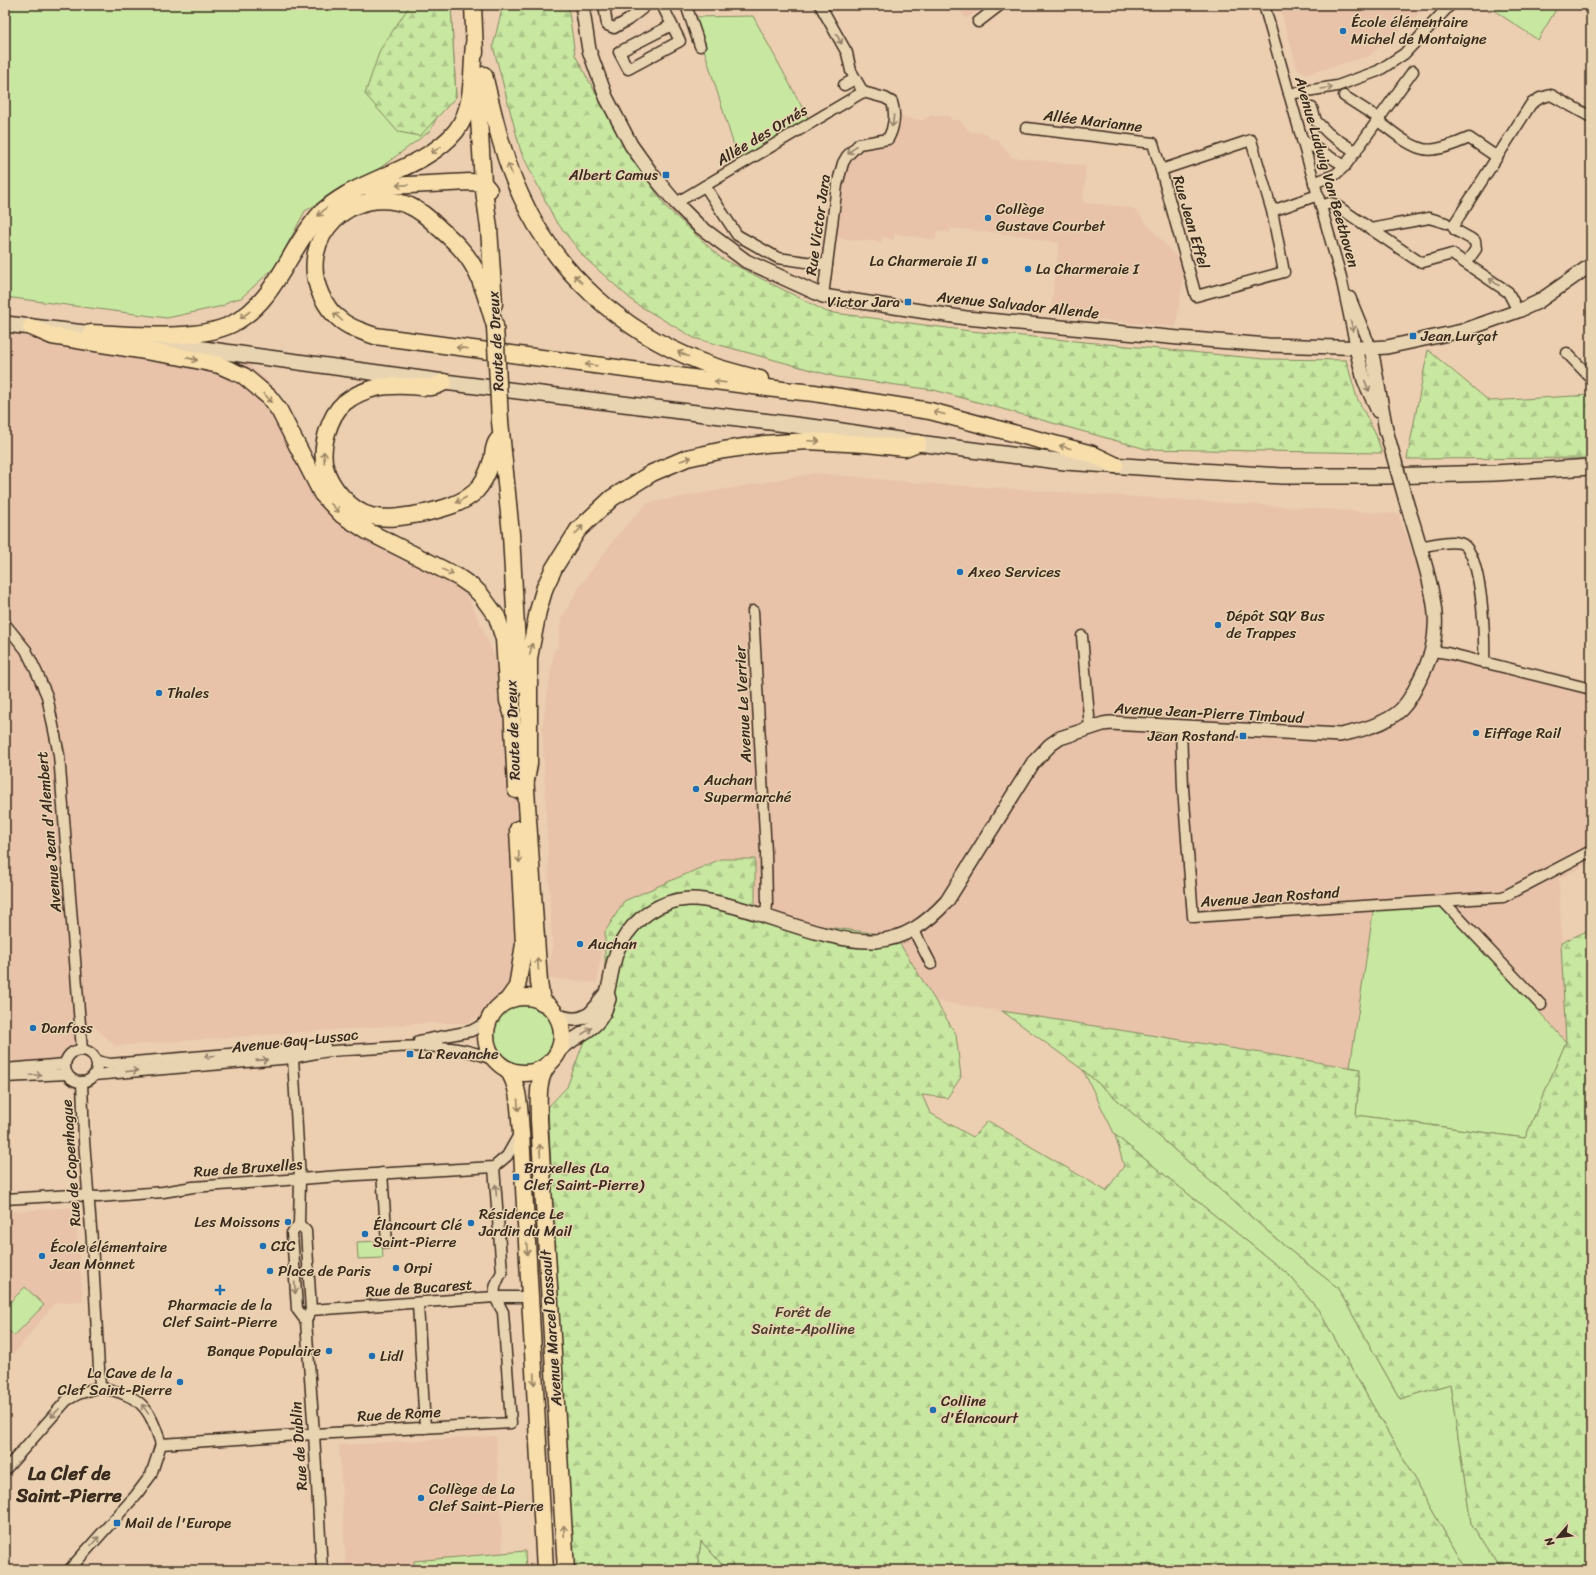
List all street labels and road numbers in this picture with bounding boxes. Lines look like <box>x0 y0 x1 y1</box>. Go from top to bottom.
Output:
street label: Avenue Ludwig Van Beethoven <box>1287 72 1367 271</box>
street label: Allée des Ornés <box>710 97 813 173</box>
street label: Allée Marianne <box>1041 102 1144 140</box>
street label: Rue Victor Jara <box>798 172 838 277</box>
street label: Rue Jean Effel <box>1165 172 1217 272</box>
street label: Avenue Salvador Allende <box>935 283 1101 326</box>
street label: Route de Dreux <box>480 290 512 392</box>
street label: Avenue Le Verrier <box>727 644 759 764</box>
street label: Route de Dreux <box>498 679 528 781</box>
street label: Avenue Jean-Pierre Timbaud <box>1113 695 1305 731</box>
street label: Avenue Jean d'Alembert <box>29 750 69 914</box>
street label: Avenue Jean Rostand <box>1199 879 1341 915</box>
street label: Avenue Gay-Lussac <box>229 1021 360 1061</box>
street label: Rue de Copenhague <box>54 1098 88 1227</box>
street label: Rue de Bruxelles <box>193 1151 304 1185</box>
street label: Avenue Marcel Dassault <box>533 1248 569 1408</box>
street label: Rue de Bucarest <box>365 1271 474 1305</box>
street label: Rue de Rome <box>357 1399 442 1429</box>
street label: Rue de Dublin <box>283 1401 315 1491</box>

